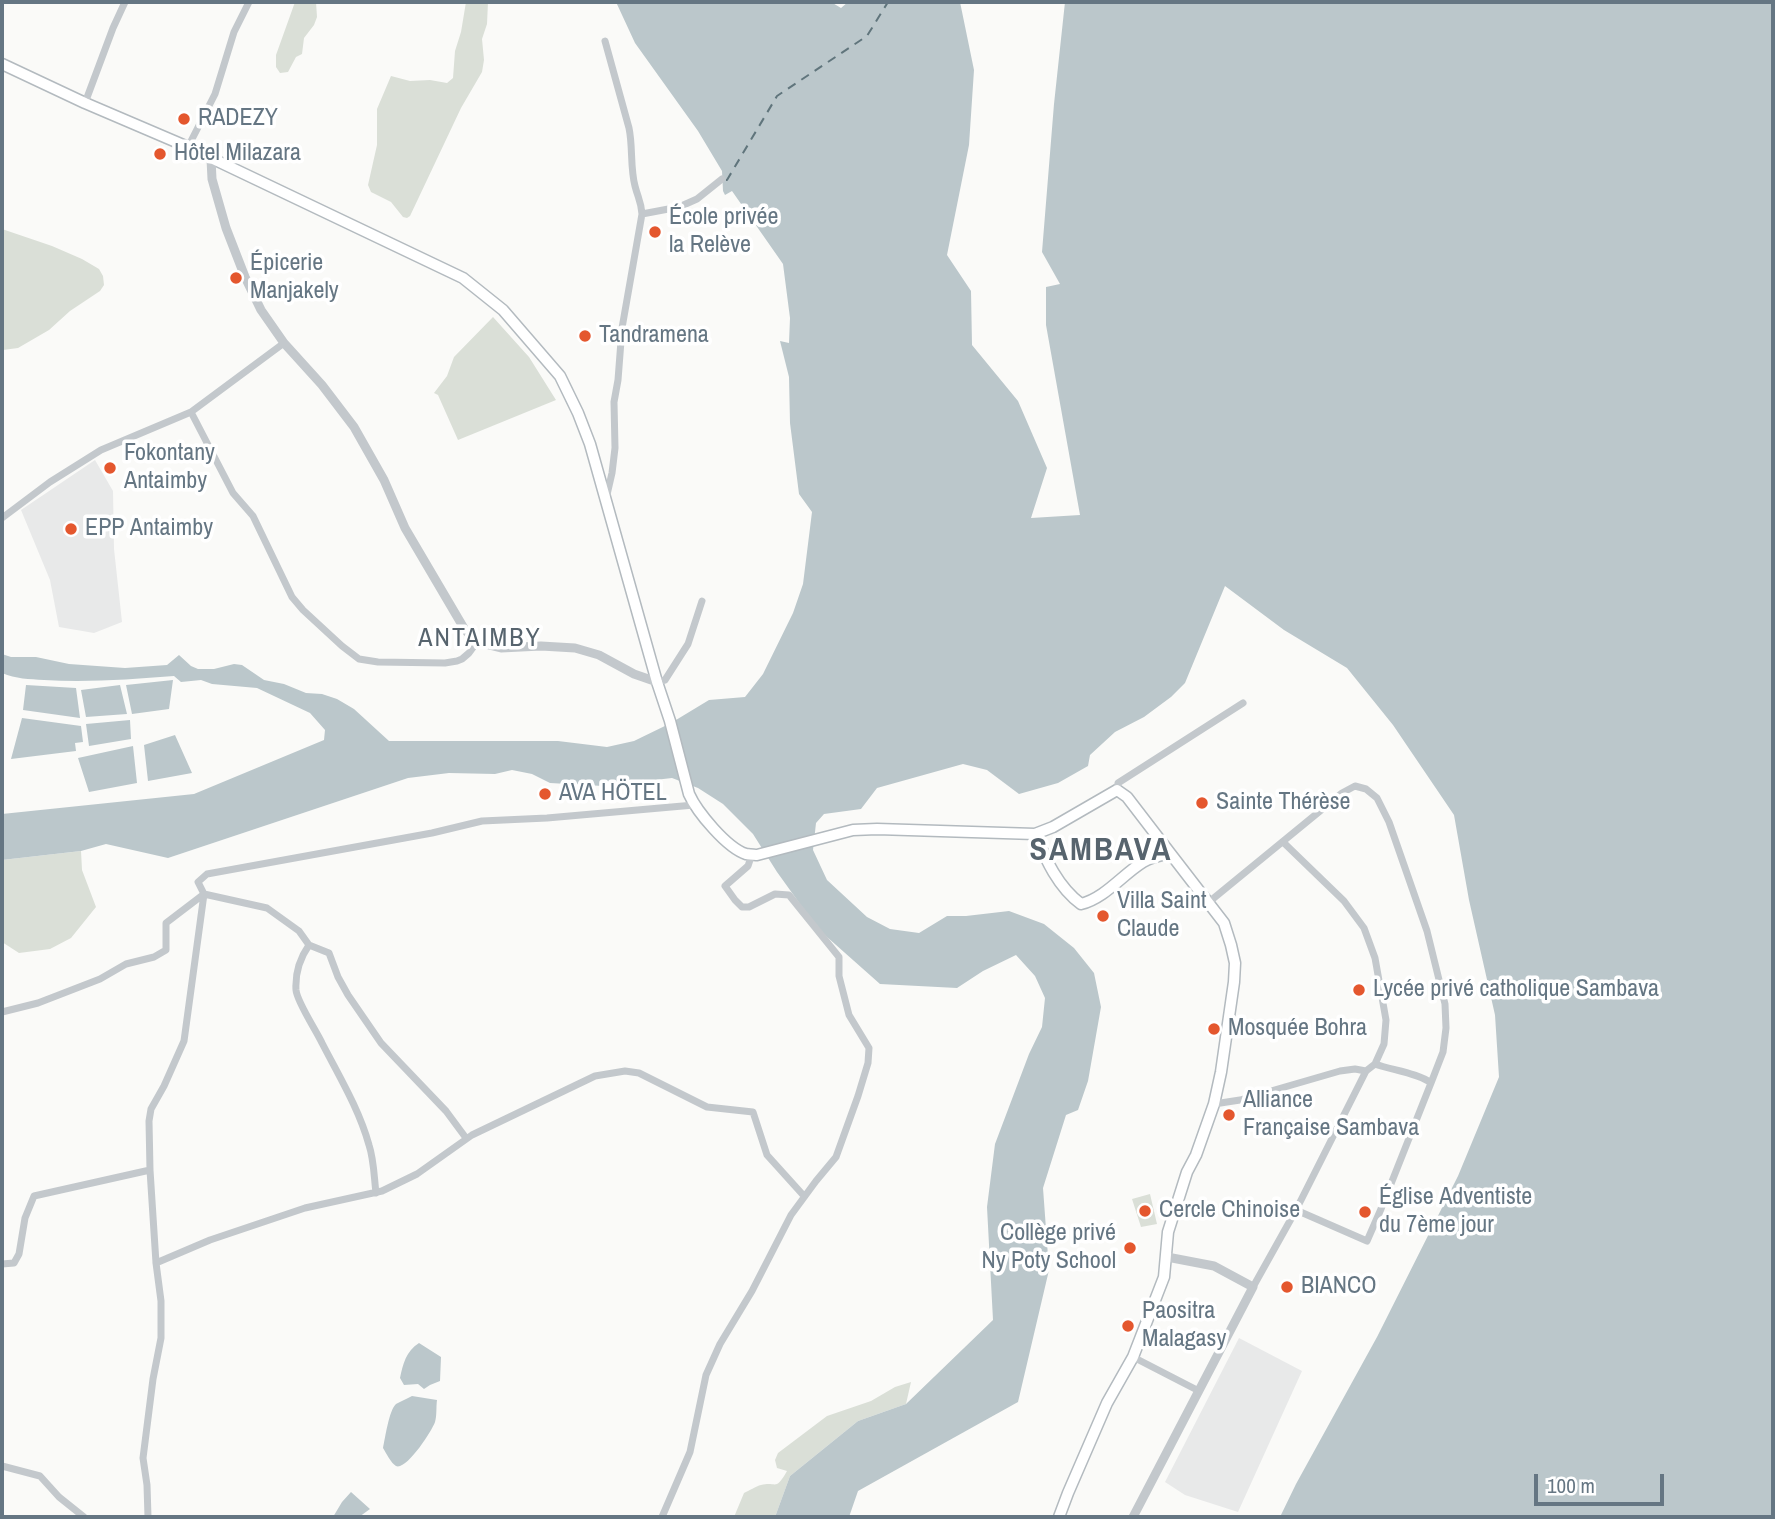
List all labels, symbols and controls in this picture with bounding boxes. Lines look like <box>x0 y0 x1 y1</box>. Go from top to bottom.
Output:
place label: RADEZY <box>198 105 278 133</box>
marker: RADEZY <box>176 111 192 127</box>
place label: Hôtel Milazara <box>174 140 301 168</box>
marker: Hôtel Milazara <box>152 146 168 162</box>
place label: École privée la Relève <box>669 204 778 260</box>
marker: École privée la Relève <box>647 224 663 240</box>
place label: Épicerie Manjakely <box>250 250 339 306</box>
marker: Épicerie Manjakely <box>228 270 244 286</box>
place label: Tandramena <box>599 322 709 350</box>
marker: Tandramena <box>577 328 593 344</box>
place label: Fokontany Antaimby <box>124 440 215 496</box>
marker: Fokontany Antaimby <box>102 460 118 476</box>
place label: EPP Antaimby <box>85 515 213 543</box>
marker: EPP Antaimby <box>63 521 79 537</box>
district label: ANTAIMBY <box>419 623 541 655</box>
place label: AVA HÖTEL <box>559 780 667 808</box>
marker: AVA HÖTEL <box>537 786 553 802</box>
place label: Sainte Thérèse <box>1216 789 1351 817</box>
marker: Sainte Thérèse <box>1194 795 1210 811</box>
district label: SAMBAVA <box>1030 832 1172 870</box>
place label: Villa Saint Claude <box>1117 888 1206 944</box>
marker: Villa Saint Claude <box>1095 908 1111 924</box>
place label: Lycée privé catholique Sambava <box>1373 976 1659 1004</box>
marker: Lycée privé catholique Sambava <box>1351 982 1367 998</box>
place label: Mosquée Bohra <box>1228 1015 1367 1043</box>
marker: Mosquée Bohra <box>1206 1021 1222 1037</box>
place label: Alliance Française Sambava <box>1243 1087 1419 1143</box>
marker: Alliance Française Sambava <box>1221 1107 1237 1123</box>
place label: Église Adventiste du 7ème jour <box>1379 1184 1532 1240</box>
place label: Cercle Chinoise <box>1159 1197 1300 1225</box>
marker: Cercle Chinoise <box>1137 1203 1153 1219</box>
marker: Église Adventiste du 7ème jour <box>1357 1204 1373 1220</box>
place label: Collège privé Ny Poty School <box>981 1220 1116 1276</box>
marker: Collège privé Ny Poty School <box>1122 1240 1138 1256</box>
place label: BIANCO <box>1301 1273 1376 1301</box>
marker: BIANCO <box>1279 1279 1295 1295</box>
place label: Paositra Malagasy <box>1142 1298 1226 1354</box>
marker: Paositra Malagasy <box>1120 1318 1136 1334</box>
scale bar <box>1537 1460 1666 1504</box>
text: 100 m <box>1547 1471 1595 1500</box>

